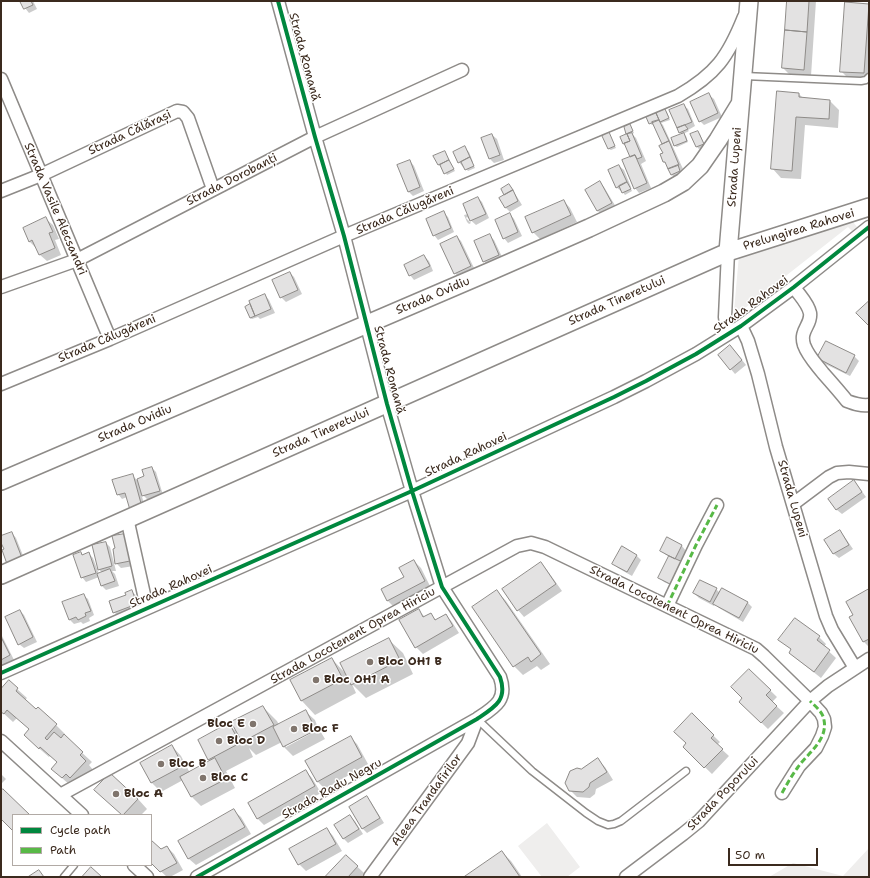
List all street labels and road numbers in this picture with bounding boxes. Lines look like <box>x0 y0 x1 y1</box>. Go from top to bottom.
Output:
street label: Strada Romană <box>285 11 323 103</box>
street label: Strada Călărași <box>86 107 174 159</box>
street label: Strada Lupeni <box>725 127 745 207</box>
street label: Strada Vasile Alecsandri <box>21 141 89 277</box>
street label: Strada Dorobanți <box>184 151 280 209</box>
street label: Strada Călugăreni <box>354 184 456 238</box>
street label: Prelungirea Rahovei <box>742 206 856 254</box>
street label: Strada Tineretului <box>566 273 668 329</box>
street label: Strada Rahovei <box>711 273 791 337</box>
street label: Strada Ovidiu <box>394 274 472 318</box>
street label: Strada Călugăreni <box>56 312 158 366</box>
street label: Strada Romană <box>370 324 408 416</box>
street label: Strada Ovidiu <box>96 402 174 446</box>
street label: Strada Tineretului <box>270 405 372 461</box>
street label: Strada Rahovei <box>423 430 509 480</box>
street label: Strada Lupeni <box>774 458 810 540</box>
street label: Strada Rahovei <box>127 562 215 612</box>
street label: Strada Locotenent Oprea Hiriciu <box>587 563 761 657</box>
street label: Strada Locotenent Oprea Hiriciu <box>268 585 438 687</box>
street label: Aleea Trandafirilor <box>389 751 465 849</box>
street label: Strada Poporului <box>684 754 762 834</box>
street label: Strada Radu Negru <box>280 756 384 822</box>

